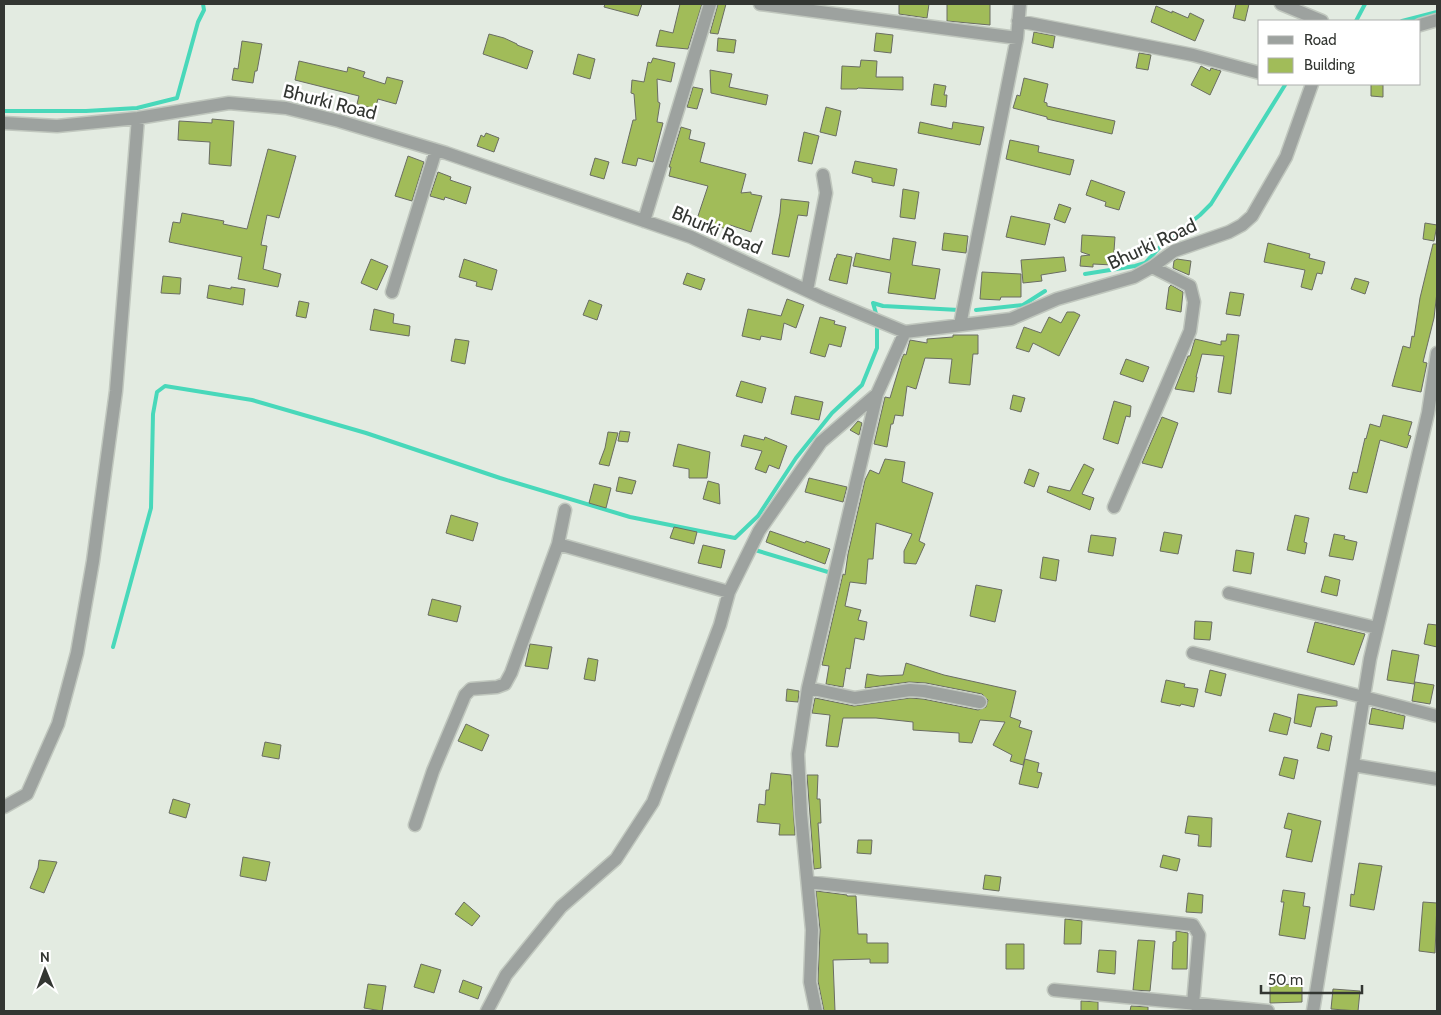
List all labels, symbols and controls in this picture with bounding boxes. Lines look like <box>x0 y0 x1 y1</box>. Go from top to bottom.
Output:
legend <box>1258 20 1421 85</box>
text: Road <box>1304 31 1337 49</box>
text: Building <box>1304 56 1355 74</box>
street label: Bhurki Road <box>281 79 379 125</box>
street label: Bhurki Road <box>669 201 765 259</box>
street label: Bhurki Road <box>1104 213 1200 275</box>
north arrow <box>20 945 70 995</box>
text: N <box>40 948 50 966</box>
scale bar <box>1261 962 1362 994</box>
text: 50 m <box>1268 971 1303 989</box>

